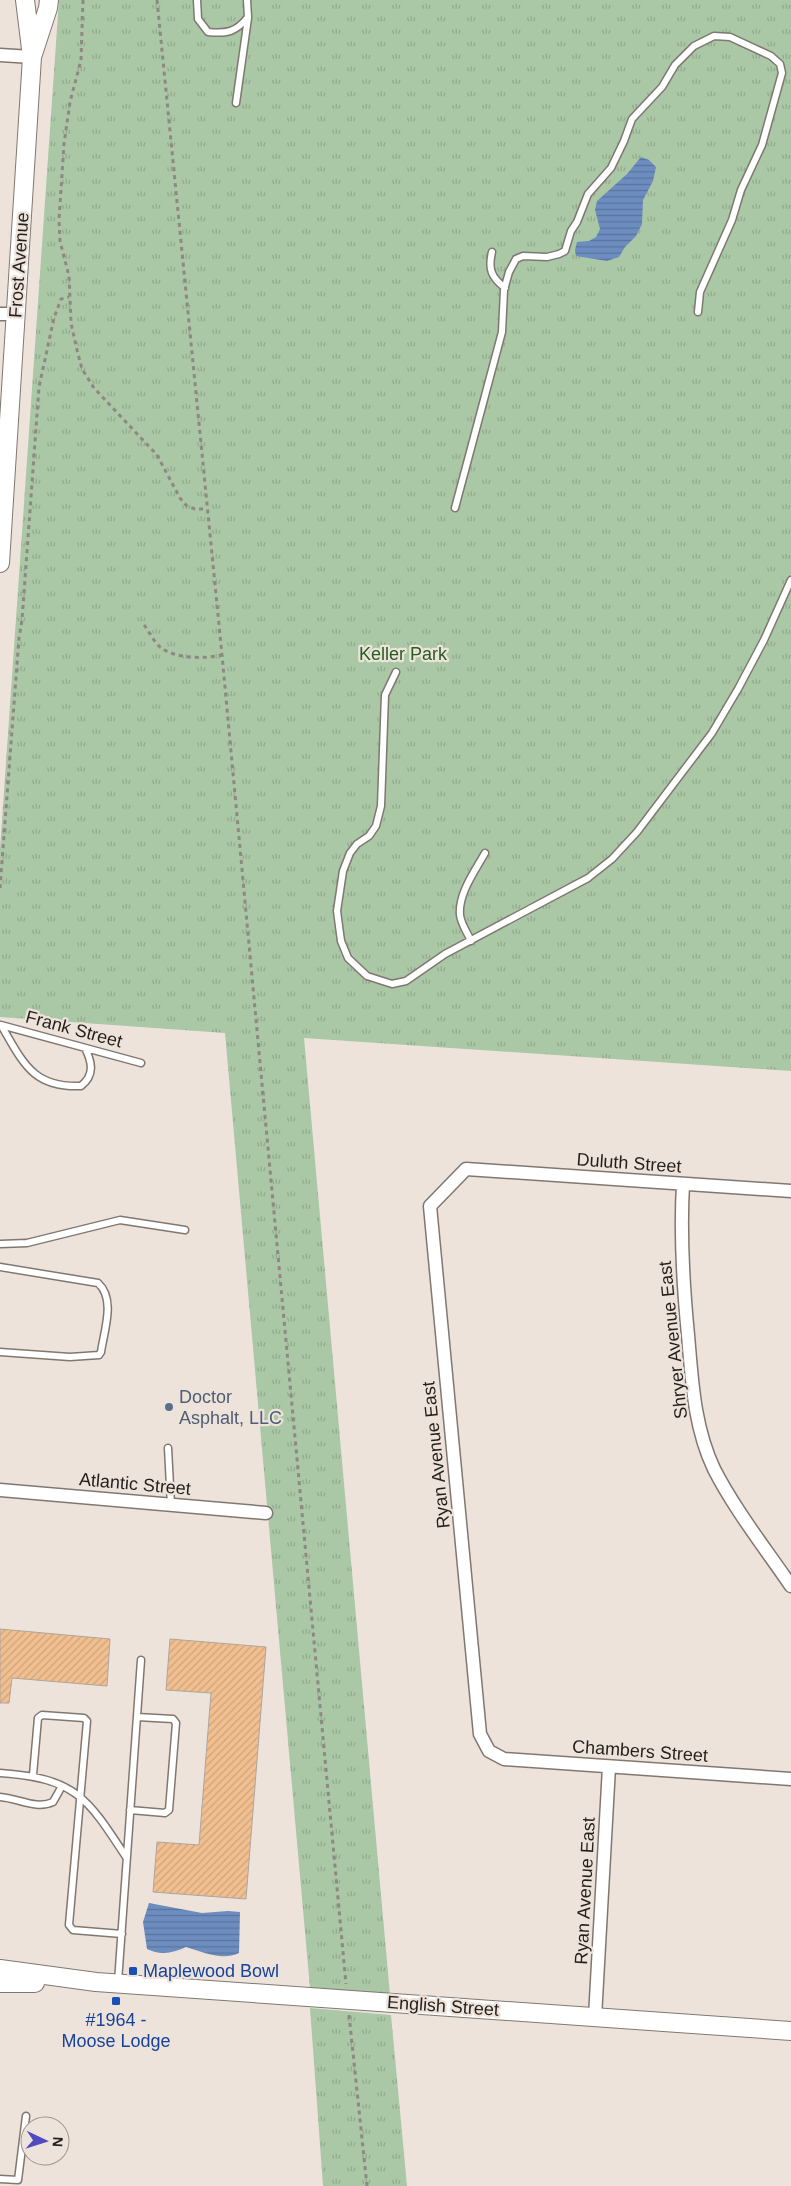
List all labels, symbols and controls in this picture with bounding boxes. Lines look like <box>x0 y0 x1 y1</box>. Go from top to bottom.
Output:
street label: Frost Avenue <box>5 212 33 318</box>
park label: Keller Park <box>359 644 448 664</box>
street label: Frank Street <box>24 1007 124 1051</box>
street label: Duluth Street <box>576 1149 682 1177</box>
street label: Shryer Avenue East <box>655 1260 691 1420</box>
street label: Ryan Avenue East <box>418 1380 454 1530</box>
place label: Doctor Asphalt, LLC <box>179 1387 282 1428</box>
marker: Doctor Asphalt, LLC <box>163 1401 175 1413</box>
street label: Atlantic Street <box>78 1469 192 1499</box>
street label: Chambers Street <box>571 1736 709 1766</box>
street label: Ryan Avenue East <box>571 1817 599 1965</box>
place label: Maplewood Bowl <box>143 1961 279 1981</box>
marker: Maplewood Bowl <box>127 1965 139 1977</box>
street label: English Street <box>386 1992 500 2020</box>
marker: #1964 - Moose Lodge <box>110 1995 122 2007</box>
place label: #1964 - Moose Lodge <box>61 2010 171 2051</box>
north arrow <box>20 2116 70 2166</box>
text: N <box>50 2136 66 2148</box>

